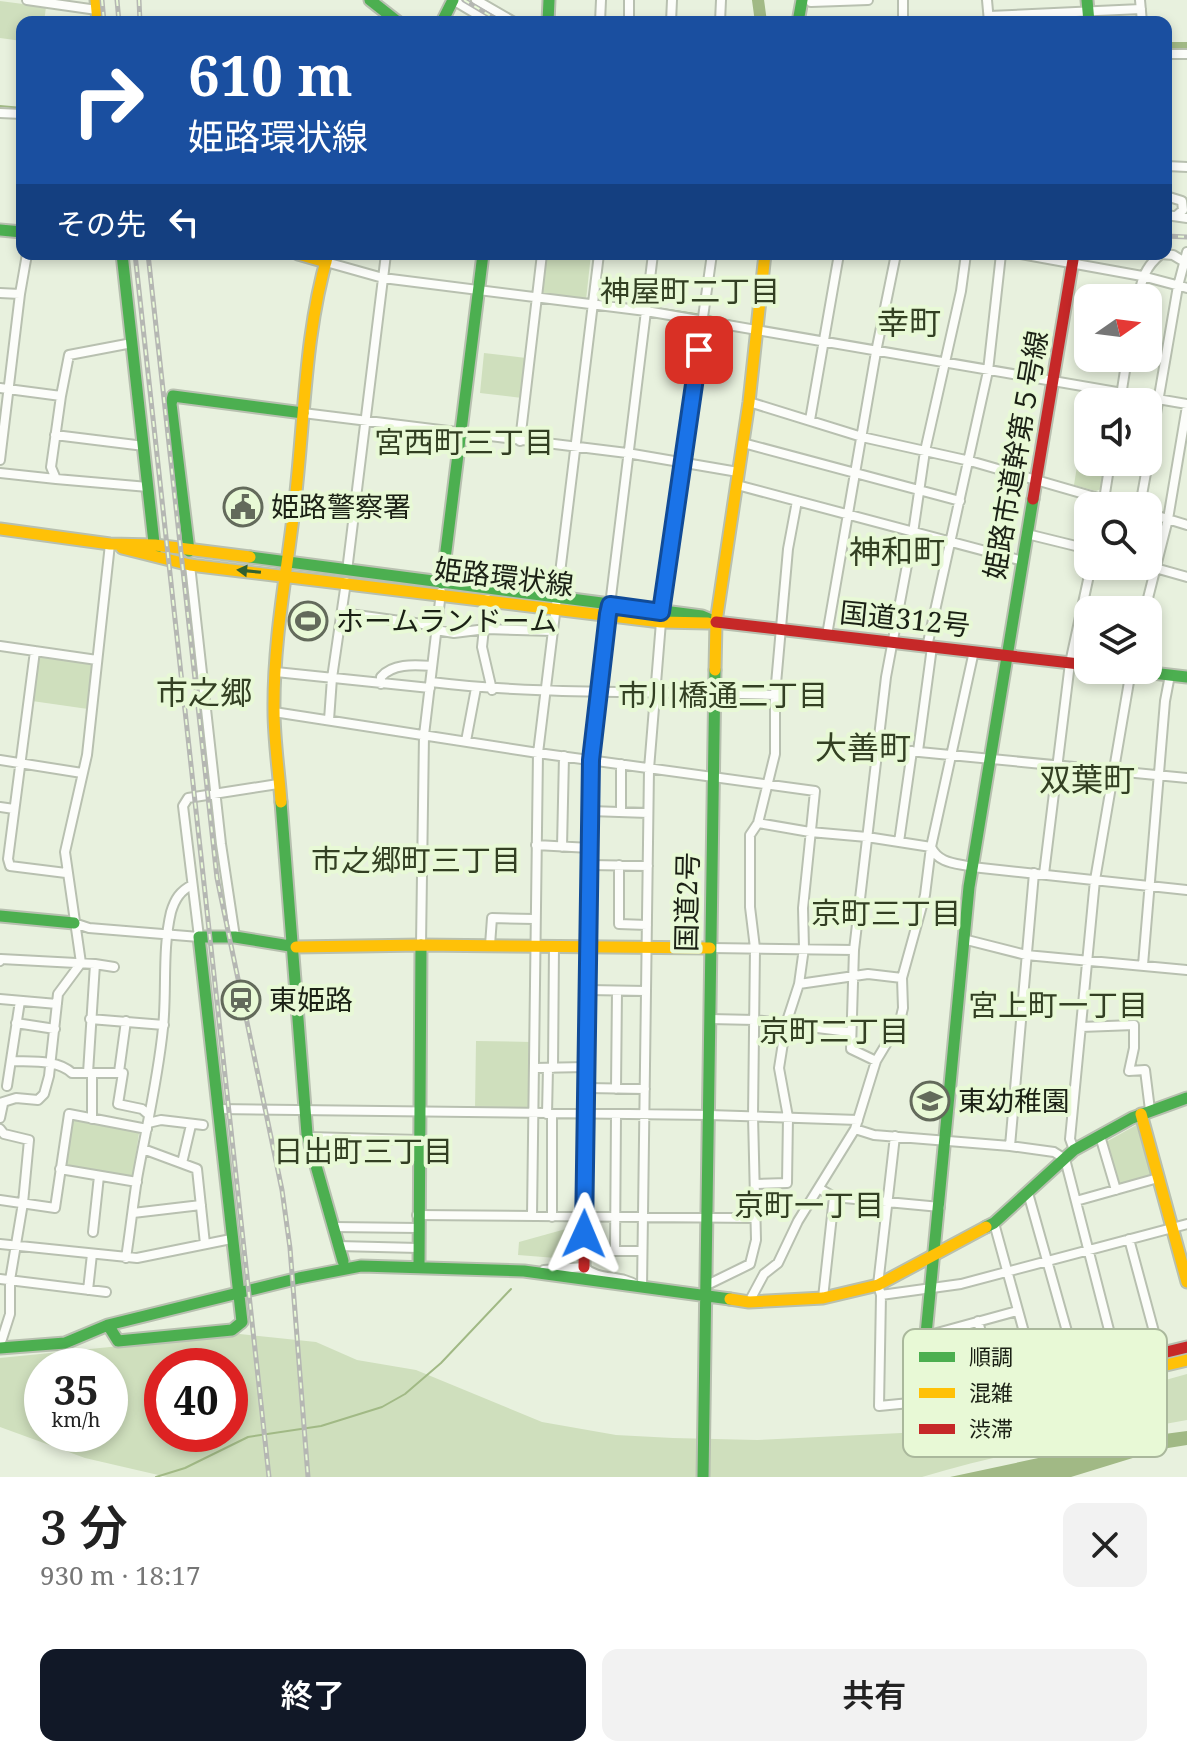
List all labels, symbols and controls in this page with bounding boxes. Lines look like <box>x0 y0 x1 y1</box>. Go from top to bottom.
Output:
text: 610 m <box>188 36 353 112</box>
icon: right <box>56 48 160 152</box>
text: 姫路環状線 <box>188 112 368 161</box>
icon: left <box>162 200 206 244</box>
text: その先 <box>56 203 146 244</box>
district label: 神屋町二丁目 <box>600 270 780 311</box>
north arrow <box>1074 284 1162 372</box>
map controls <box>1074 284 1162 684</box>
district label: 幸町 <box>877 300 941 343</box>
pin <box>665 316 733 384</box>
street label: 姫路市道幹第５号線 <box>974 327 1056 582</box>
icon: arrive <box>677 328 721 372</box>
button: sound <box>1074 388 1162 476</box>
district label: 宮西町三丁目 <box>374 421 554 462</box>
public building icon: 姫路警察署 <box>222 486 264 528</box>
place label: 姫路警察署 <box>271 487 411 525</box>
button: search <box>1074 492 1162 580</box>
district label: 神和町 <box>849 529 945 572</box>
street label: 姫路環状線 <box>432 549 576 603</box>
one-way arrow <box>236 564 261 577</box>
street label: 国道312号 <box>838 592 972 644</box>
button: layers <box>1074 596 1162 684</box>
sports icon: ホームランドーム <box>287 600 329 642</box>
place label: ホームランドーム <box>336 601 557 639</box>
district label: 市之郷 <box>156 670 252 713</box>
district label: 市川橋通二丁目 <box>618 674 828 715</box>
district label: 大善町 <box>815 725 911 768</box>
district label: 双葉町 <box>1039 757 1135 800</box>
district label: 市之郷町三丁目 <box>311 839 521 880</box>
street label: 国道2号 <box>666 852 706 952</box>
district label: 京町三丁目 <box>811 892 961 933</box>
station icon: 東姫路 <box>220 979 262 1021</box>
place label: 東姫路 <box>269 980 353 1018</box>
district label: 宮上町一丁目 <box>968 984 1148 1025</box>
district label: 京町二丁目 <box>759 1010 909 1051</box>
school or university icon: 東幼稚園 <box>909 1080 951 1122</box>
place label: 東幼稚園 <box>958 1081 1070 1119</box>
district label: 日出町三丁目 <box>273 1130 453 1171</box>
district label: 京町一丁目 <box>734 1184 884 1225</box>
position arrow <box>542 1192 626 1276</box>
legend <box>903 1329 1167 1457</box>
text: 順調 <box>969 1341 1013 1371</box>
speed limit sign: 40 <box>144 1348 248 1452</box>
text: 35 <box>53 1362 99 1417</box>
text: 混雑 <box>969 1377 1013 1407</box>
text: km/h <box>51 1406 101 1433</box>
text: 渋滞 <box>969 1413 1013 1443</box>
text: 3 分 <box>40 1494 128 1559</box>
button: close <box>1063 1503 1147 1587</box>
text: 930 m · 18:17 <box>40 1557 201 1593</box>
button: 終了 <box>40 1649 586 1741</box>
button: 共有 <box>602 1649 1147 1741</box>

